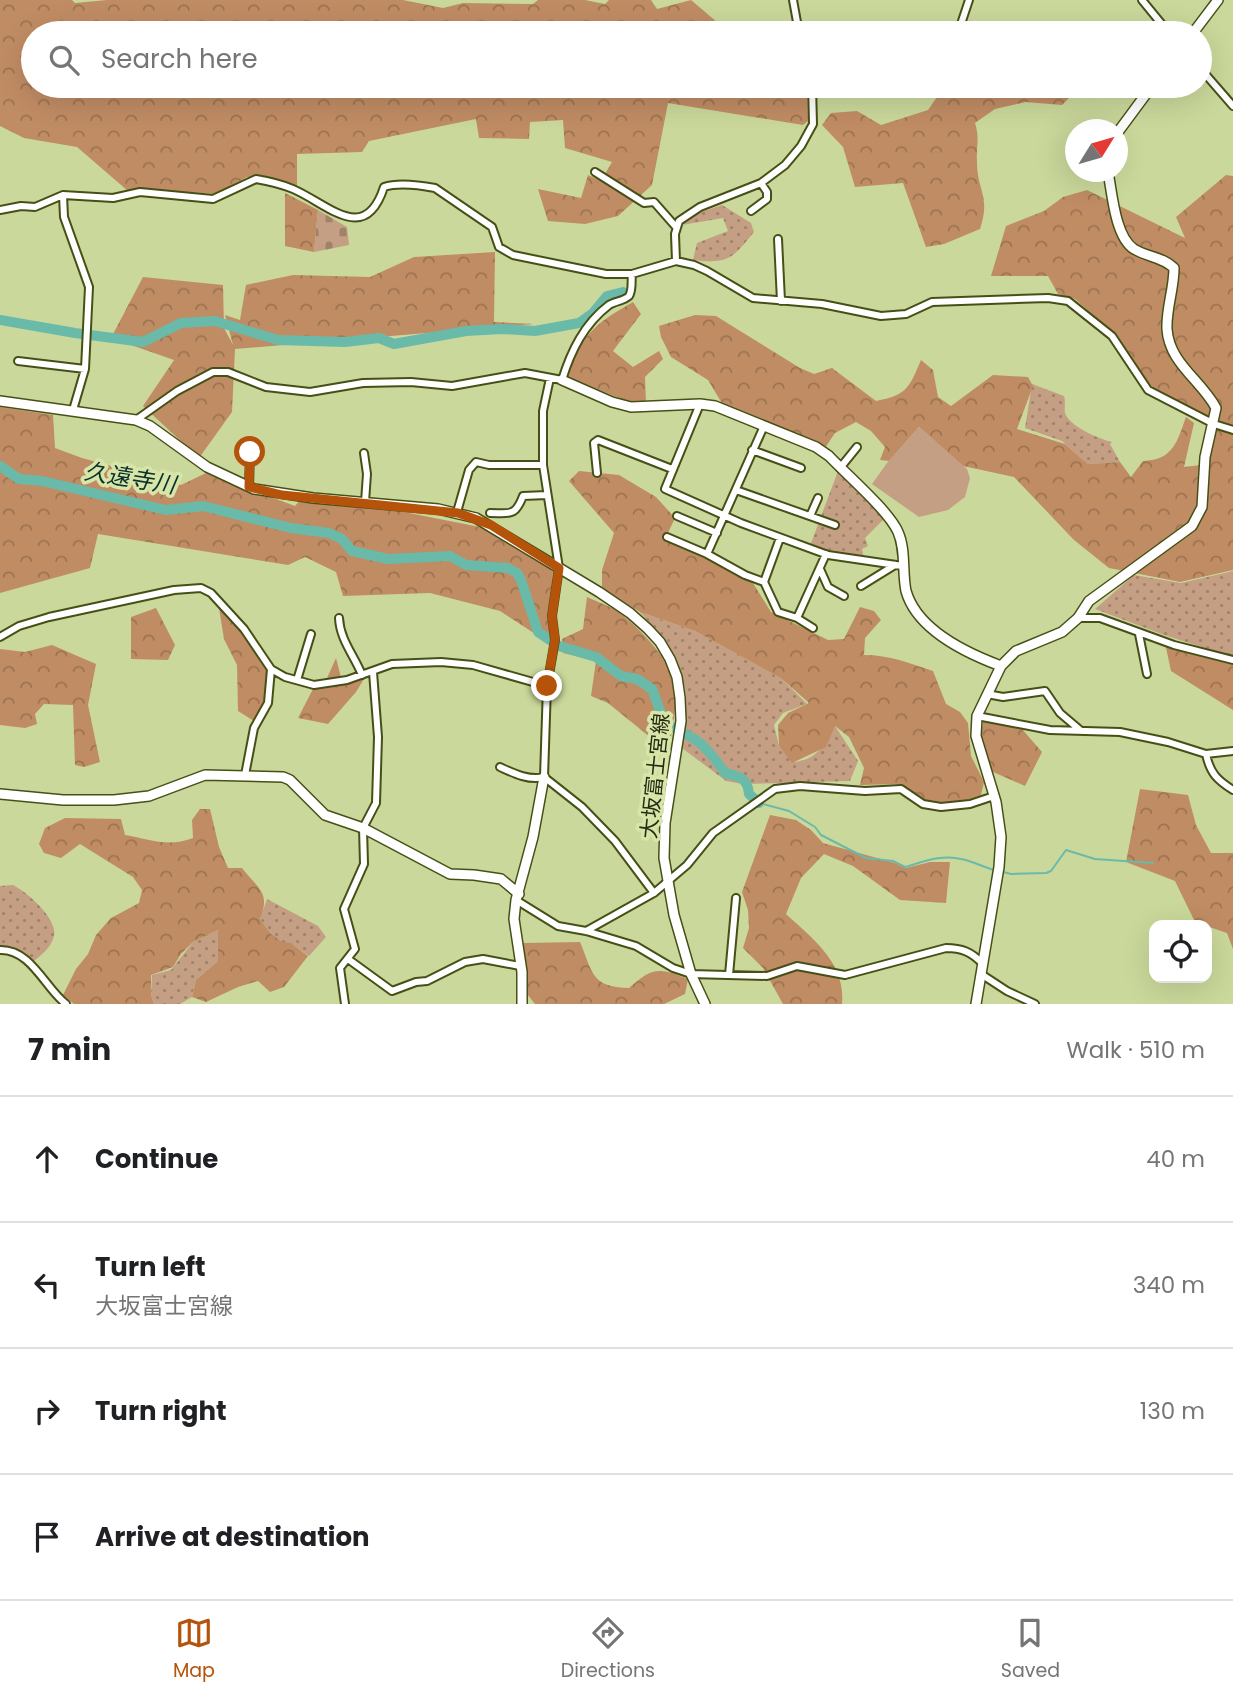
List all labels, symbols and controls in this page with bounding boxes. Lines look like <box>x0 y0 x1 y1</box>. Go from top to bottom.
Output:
search box <box>21 21 1212 98</box>
icon: search <box>45 41 83 79</box>
text: Search here <box>101 41 258 77</box>
north arrow <box>1065 119 1128 182</box>
route start <box>234 436 265 467</box>
water label: 久遠寺川 <box>82 455 181 501</box>
route end <box>531 670 562 701</box>
street label: 大坂富士宮線 <box>634 712 676 840</box>
map controls <box>1149 920 1212 983</box>
button: locate <box>1149 920 1212 983</box>
text: 7 min <box>28 1028 111 1071</box>
text: Walk · 510 m <box>1066 1034 1205 1066</box>
icon: ahead <box>28 1140 66 1178</box>
text: Continue <box>95 1141 218 1177</box>
text: 40 m <box>1146 1143 1205 1175</box>
text: Turn left <box>95 1249 206 1285</box>
icon: left <box>28 1266 66 1304</box>
text: 340 m <box>1133 1269 1205 1301</box>
text: 大坂富士宮線 <box>95 1290 233 1322</box>
icon: right <box>28 1392 66 1430</box>
text: Turn right <box>95 1393 227 1429</box>
text: 130 m <box>1140 1395 1205 1427</box>
icon: arrive <box>28 1518 66 1556</box>
text: Arrive at destination <box>95 1519 370 1555</box>
tab: Map <box>173 1614 215 1685</box>
tab: Directions <box>561 1614 655 1685</box>
tab: Saved <box>1001 1614 1060 1685</box>

